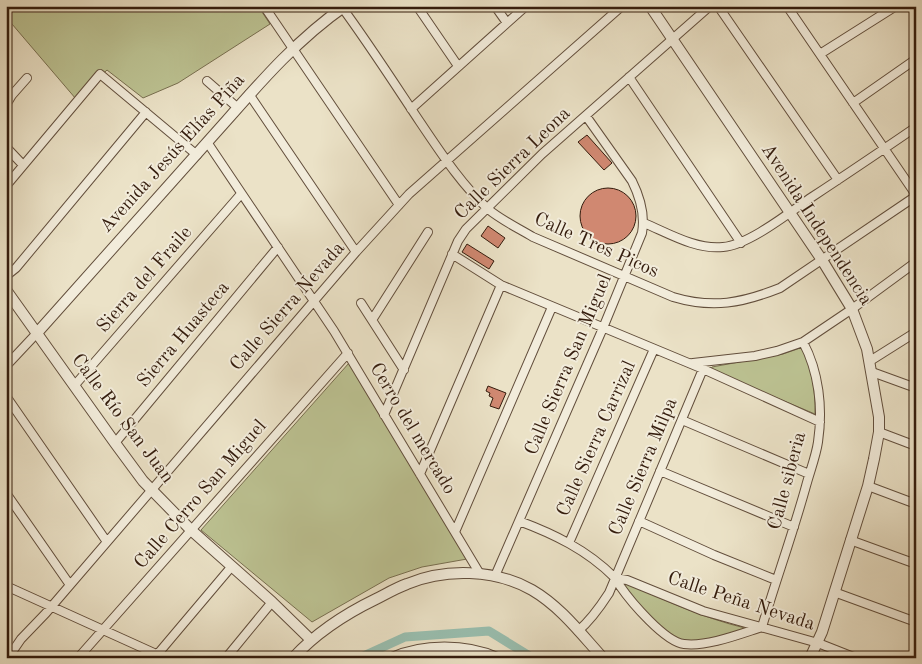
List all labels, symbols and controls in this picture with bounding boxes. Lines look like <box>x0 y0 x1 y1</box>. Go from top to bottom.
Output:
street label: Avenida Jesús Elías Piña <box>97 71 249 237</box>
street label: Calle Sierra Leona <box>451 104 575 224</box>
street label: Avenida Independencia <box>757 141 876 310</box>
street label: Calle Tres Picos <box>531 210 661 282</box>
street label: Sierra del Fraile <box>94 223 196 337</box>
street label: Calle Sierra Nevada <box>227 238 349 375</box>
street label: Calle Sierra San Miguel <box>522 272 616 458</box>
street label: Sierra Huasteca <box>134 278 234 392</box>
street label: Calle Río San Juan <box>67 351 177 487</box>
street label: Calle Sierra Carrizal <box>554 358 640 520</box>
street label: Cerro del mercado <box>365 360 459 498</box>
street label: Calle Sierra Milpa <box>606 395 682 539</box>
street label: Calle Cerro San Miguel <box>131 417 271 573</box>
street label: Calle siberia <box>766 429 810 532</box>
street label: Calle Peña Nevada <box>665 569 818 635</box>

